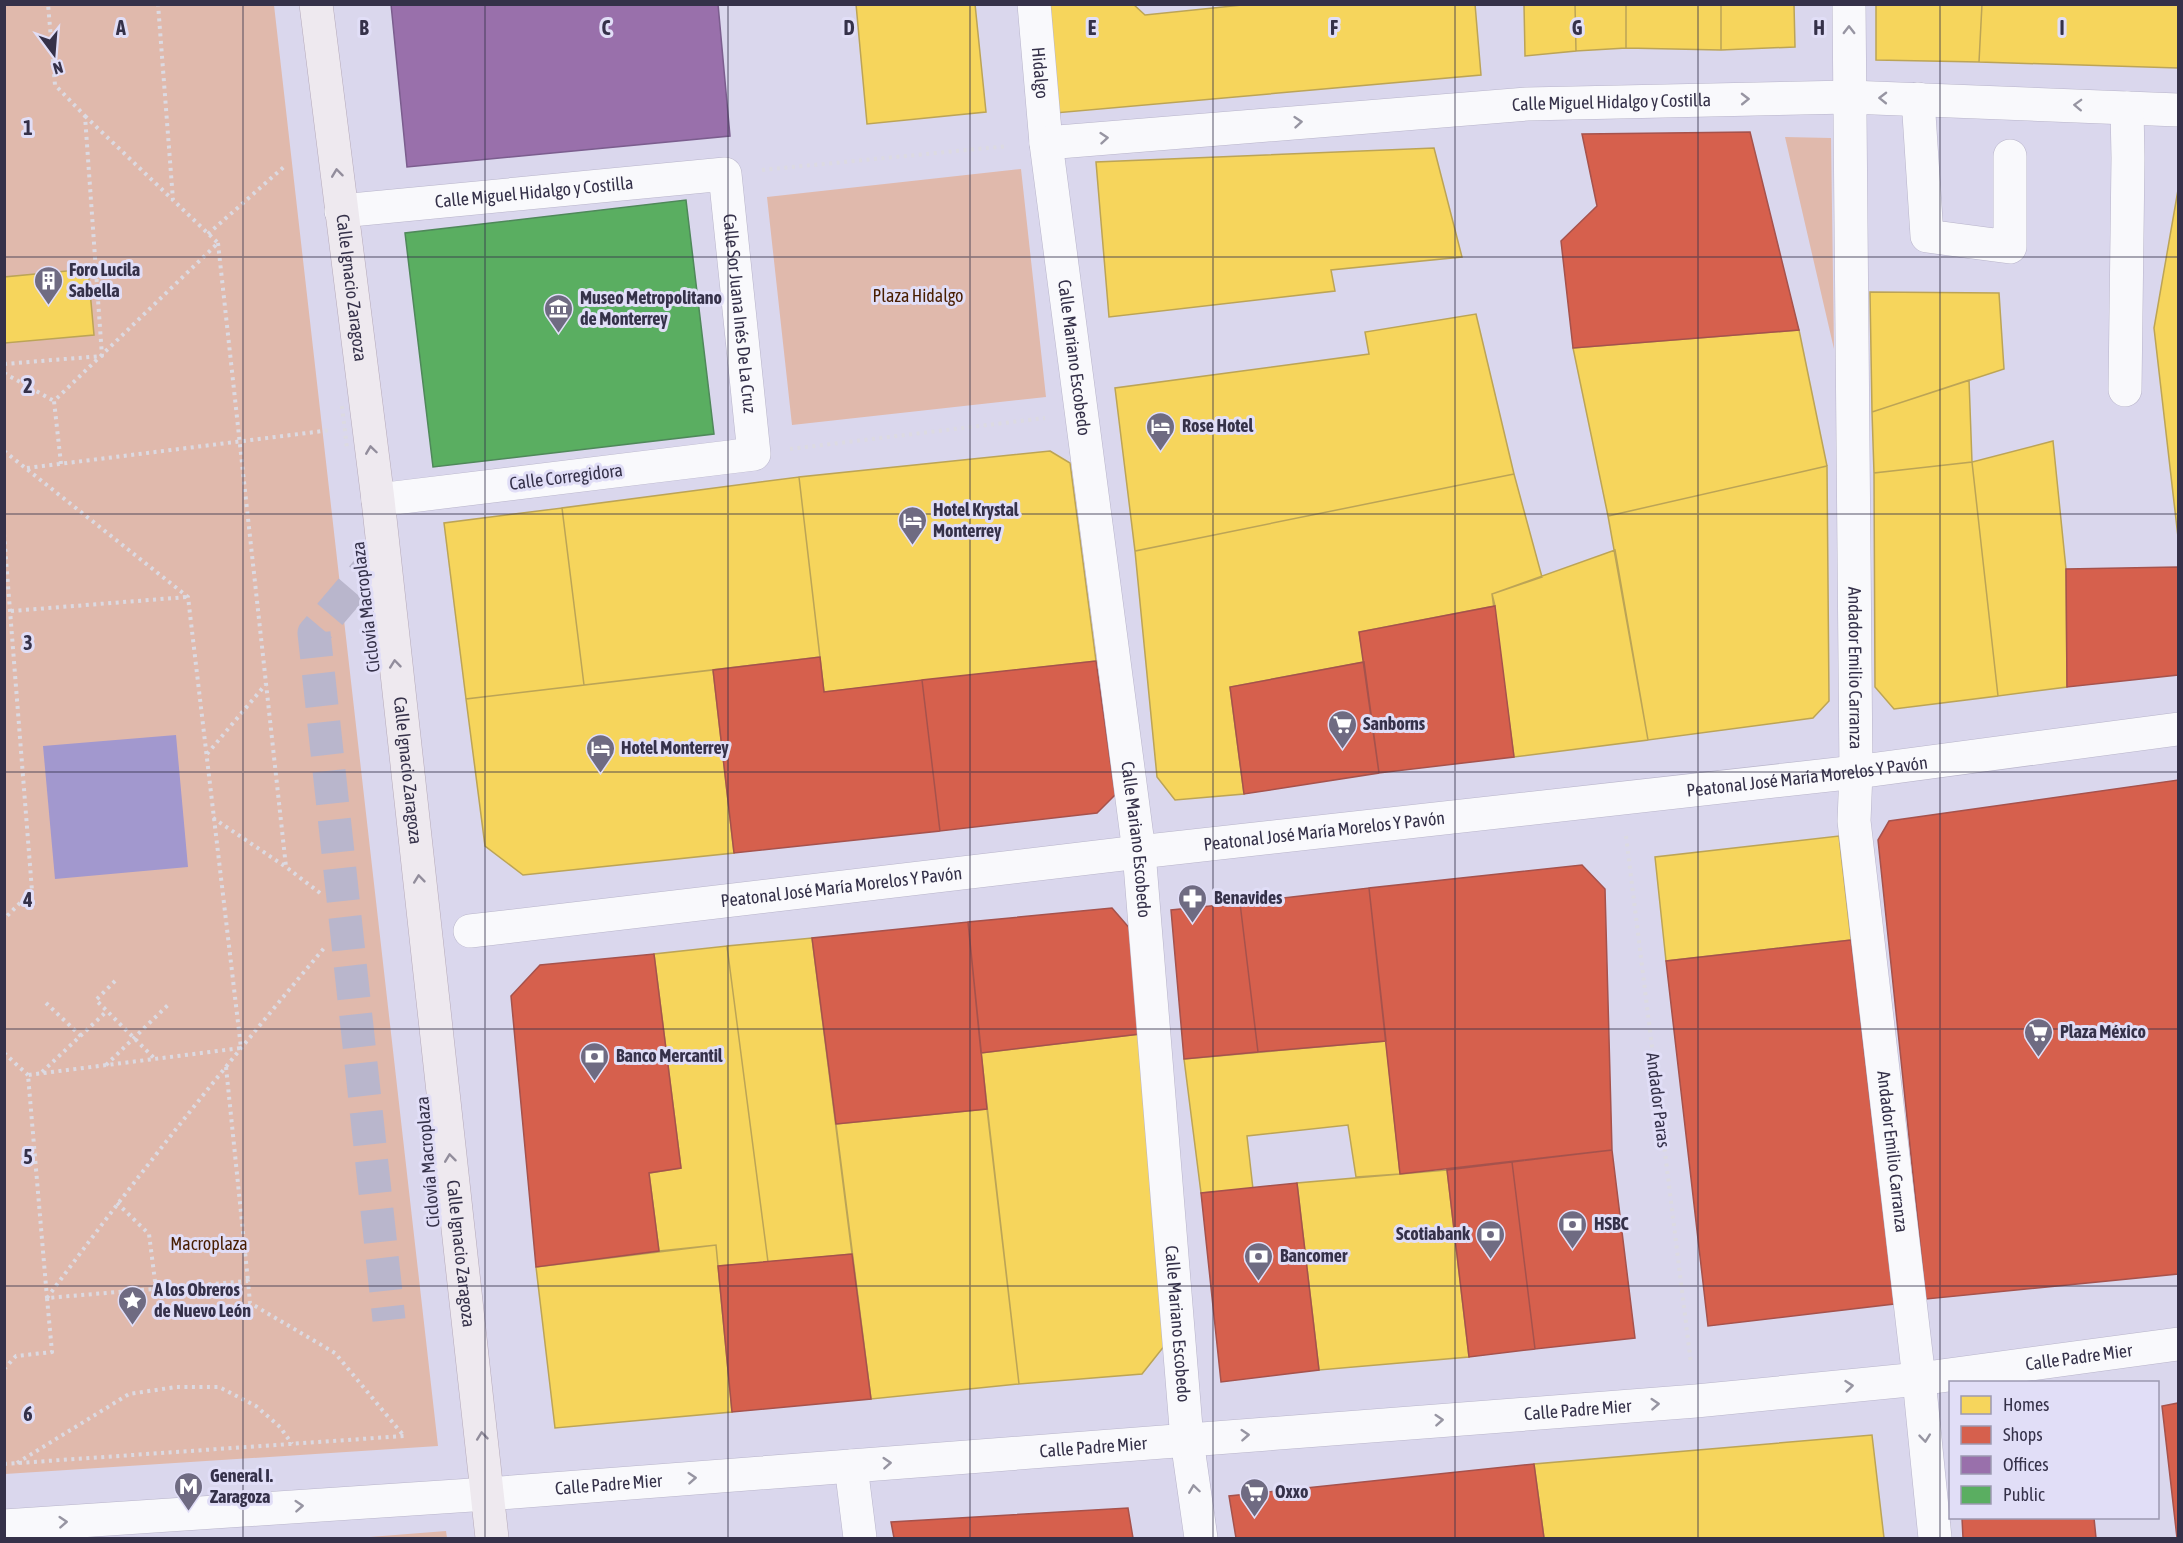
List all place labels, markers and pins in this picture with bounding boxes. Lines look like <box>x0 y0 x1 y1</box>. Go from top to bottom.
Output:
place label: Foro Lucila Sabella <box>69 259 140 301</box>
building icon: Foro Lucila Sabella <box>32 264 64 306</box>
place label: Museo Metropolitano de Monterrey <box>580 287 722 329</box>
museum icon: Museo Metropolitano de Monterrey <box>543 292 575 334</box>
hotel icon: Rose Hotel <box>1145 410 1177 452</box>
place label: Rose Hotel <box>1182 415 1254 436</box>
place label: Hotel Krystal Monterrey <box>933 499 1019 541</box>
hotel icon: Hotel Krystal Monterrey <box>896 504 928 546</box>
supermarket icon: Sanborns <box>1326 708 1358 750</box>
place label: Sanborns <box>1363 713 1426 734</box>
hotel icon: Hotel Monterrey <box>584 732 616 774</box>
place label: Hotel Monterrey <box>621 737 729 758</box>
pharmacy icon: Benavides <box>1177 882 1209 924</box>
place label: Benavides <box>1214 887 1283 908</box>
supermarket icon: Plaza México <box>2023 1016 2055 1058</box>
place label: Plaza México <box>2060 1021 2146 1042</box>
bank icon: Banco Mercantil <box>579 1040 611 1082</box>
place label: Banco Mercantil <box>616 1045 723 1066</box>
bank icon: HSBC <box>1557 1208 1589 1250</box>
place label: HSBC <box>1594 1213 1629 1234</box>
bank icon: Scotiabank <box>1475 1218 1507 1260</box>
place label: Scotiabank <box>1396 1223 1471 1244</box>
bank icon: Bancomer <box>1243 1240 1275 1282</box>
place label: Bancomer <box>1280 1245 1348 1266</box>
place label: A los Obreros de Nuevo León <box>153 1279 251 1321</box>
place icon: A los Obreros de Nuevo León <box>117 1284 149 1326</box>
place label: General I. Zaragoza <box>210 1465 273 1507</box>
metro station icon: General I. Zaragoza <box>173 1470 205 1512</box>
supermarket icon: Oxxo <box>1238 1476 1270 1518</box>
place label: Oxxo <box>1275 1481 1308 1502</box>

